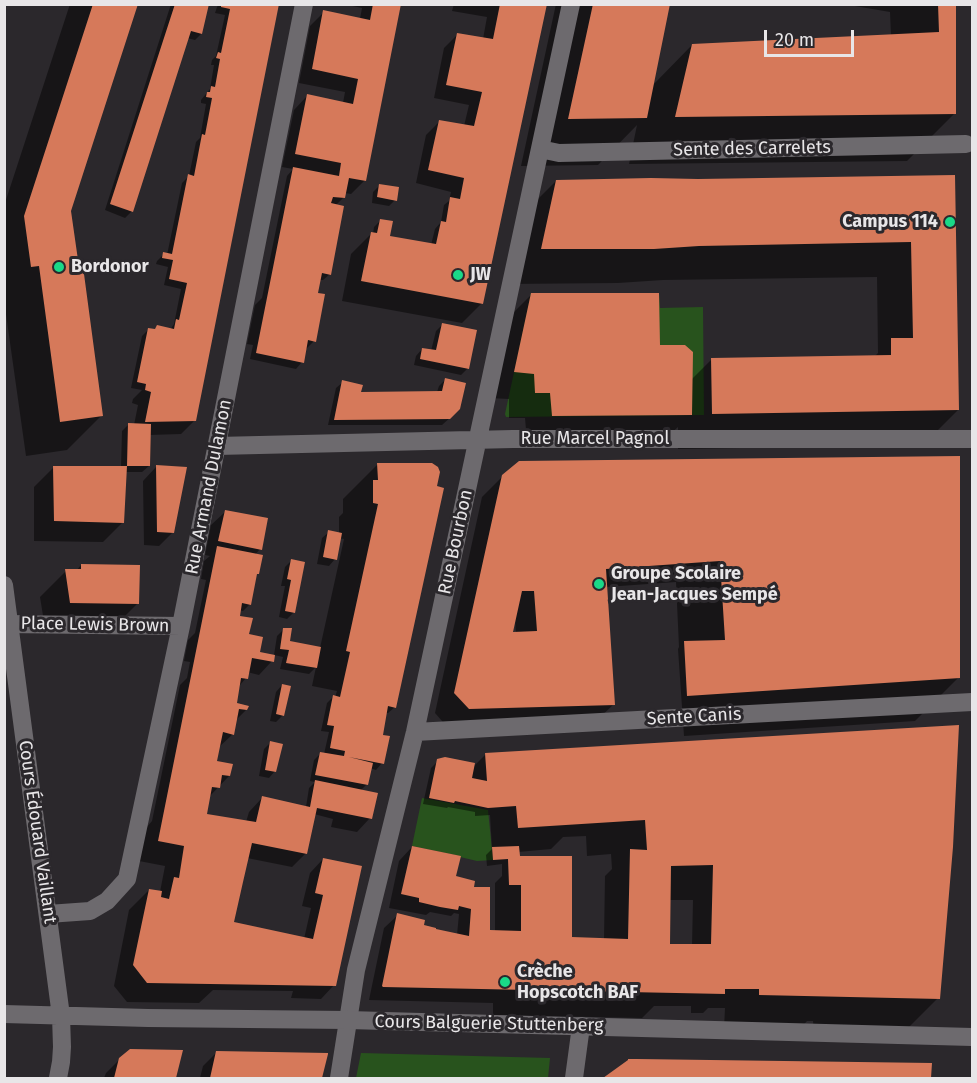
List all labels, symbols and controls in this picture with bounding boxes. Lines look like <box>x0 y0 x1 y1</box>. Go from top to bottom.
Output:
scale bar <box>767 18 857 56</box>
text: 20 m <box>775 29 814 51</box>
street label: Sente des Carrelets <box>673 137 831 161</box>
place label: Campus 114 <box>842 211 938 233</box>
marker: Campus 114 <box>943 215 957 229</box>
place label: Bordonor <box>71 256 149 278</box>
marker: Bordonor <box>52 260 66 274</box>
place label: JW <box>470 264 491 286</box>
marker: JW <box>451 268 465 282</box>
street label: Rue Armand Dulamon <box>181 398 237 576</box>
street label: Rue Marcel Pagnol <box>520 428 670 450</box>
street label: Rue Bourbon <box>434 488 478 596</box>
place label: Groupe Scolaire Jean-Jacques Sempé <box>611 563 778 606</box>
marker: Groupe Scolaire Jean-Jacques Sempé <box>592 577 606 591</box>
street label: Place Lewis Brown <box>20 613 170 637</box>
street label: Sente Canis <box>646 704 742 730</box>
street label: Cours Édouard Vaillant <box>13 739 61 925</box>
place label: Crèche Hopscotch BAF <box>517 961 638 1004</box>
marker: Crèche Hopscotch BAF <box>498 975 512 989</box>
street label: Cours Balguerie Stuttenberg <box>374 1011 604 1037</box>

